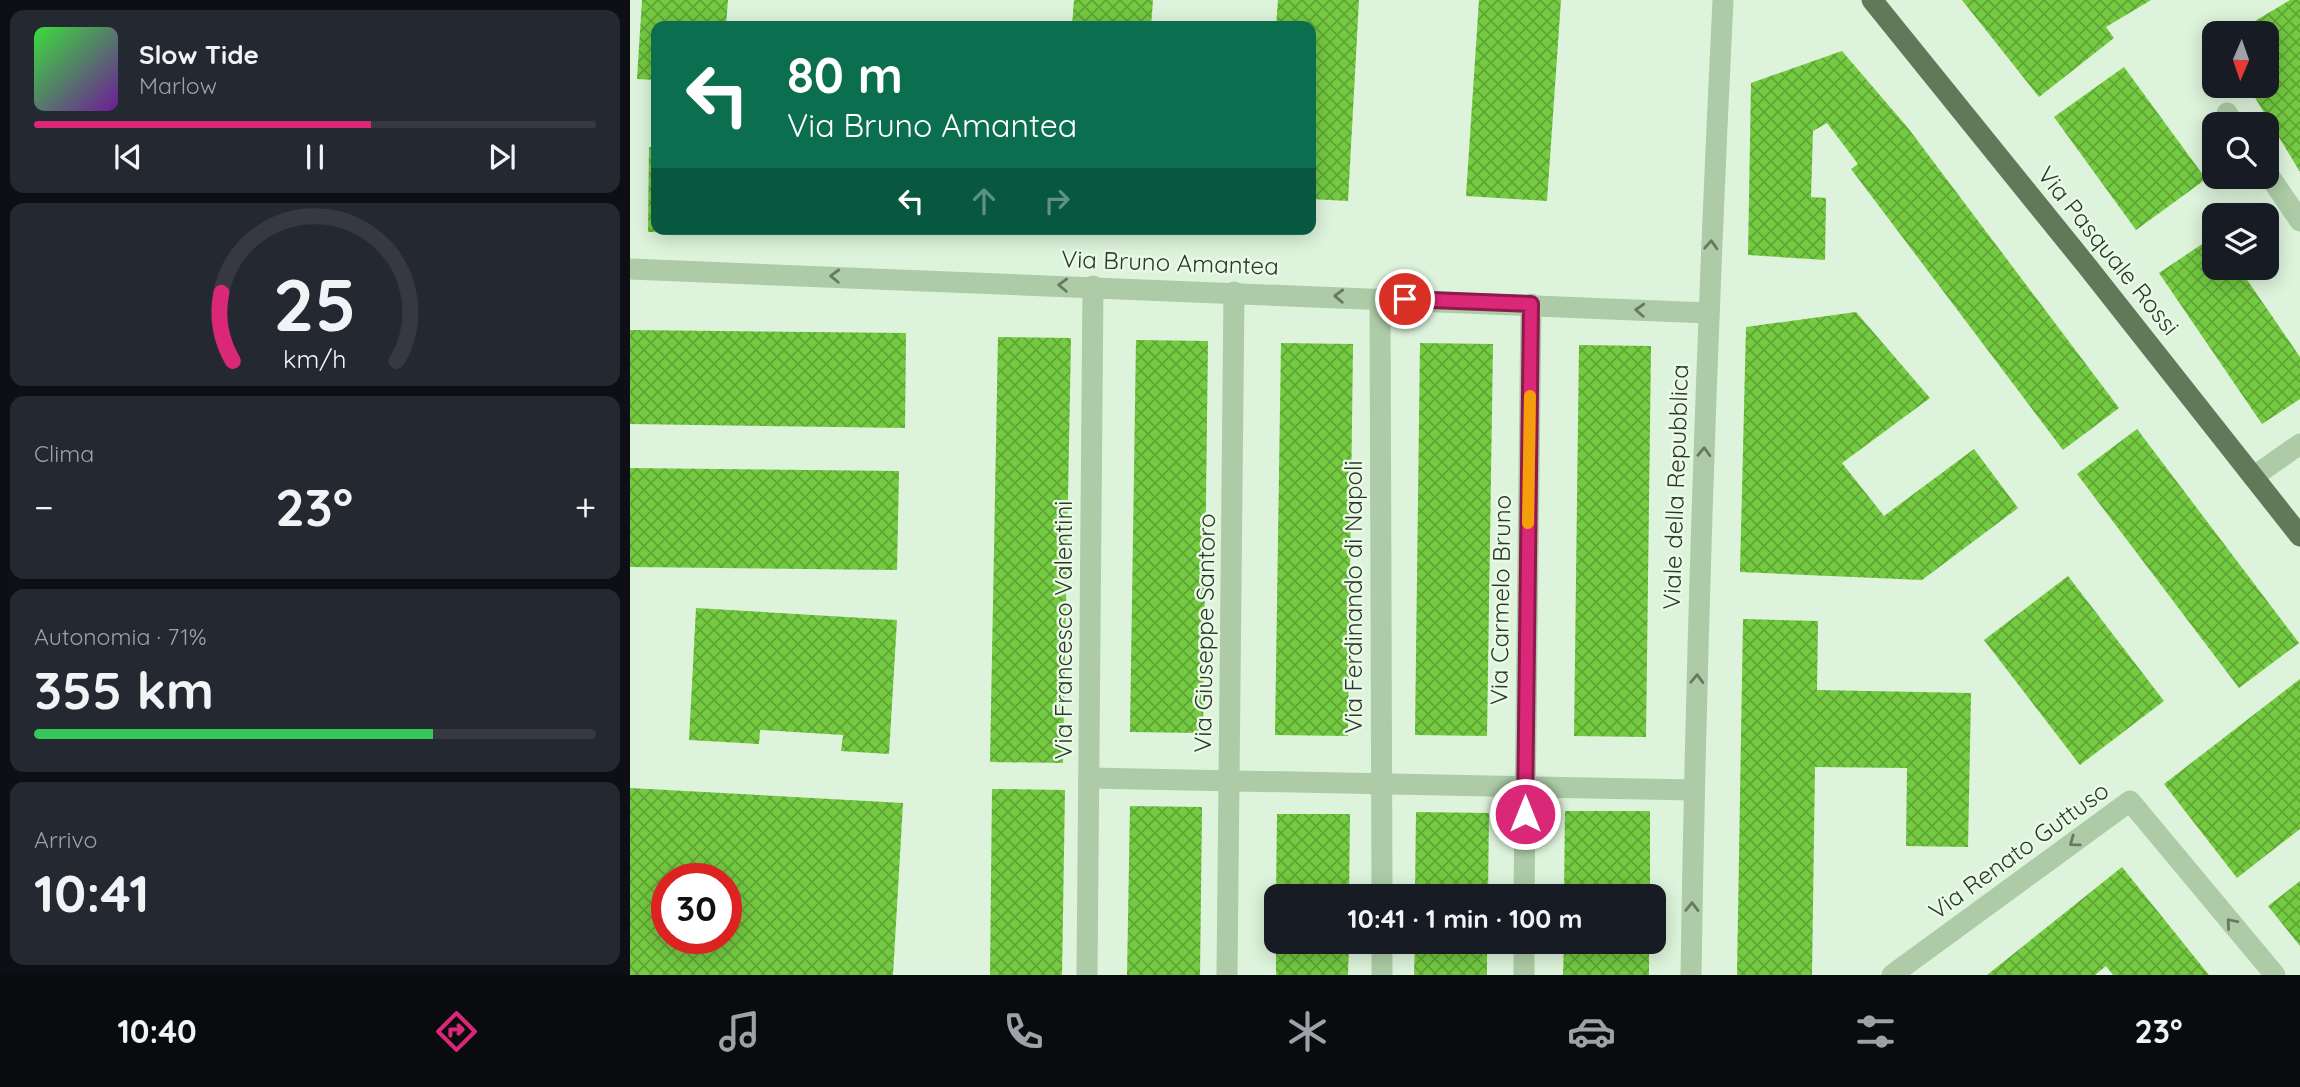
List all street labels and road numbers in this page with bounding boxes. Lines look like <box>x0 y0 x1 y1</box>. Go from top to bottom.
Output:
street label: Via Pasquale Rossi <box>2032 160 2186 341</box>
street label: Via Bruno Amantea <box>1061 243 1279 281</box>
street label: Viale della Repubblica <box>1656 364 1694 610</box>
street label: Via Ferdinando di Napoli <box>1338 460 1368 734</box>
street label: Via Carmelo Bruno <box>1483 495 1517 705</box>
street label: Via Francesco Valentini <box>1048 501 1078 759</box>
street label: Via Giuseppe Santoro <box>1187 513 1221 753</box>
street label: Via Renato Guttuso <box>1923 775 2114 926</box>

